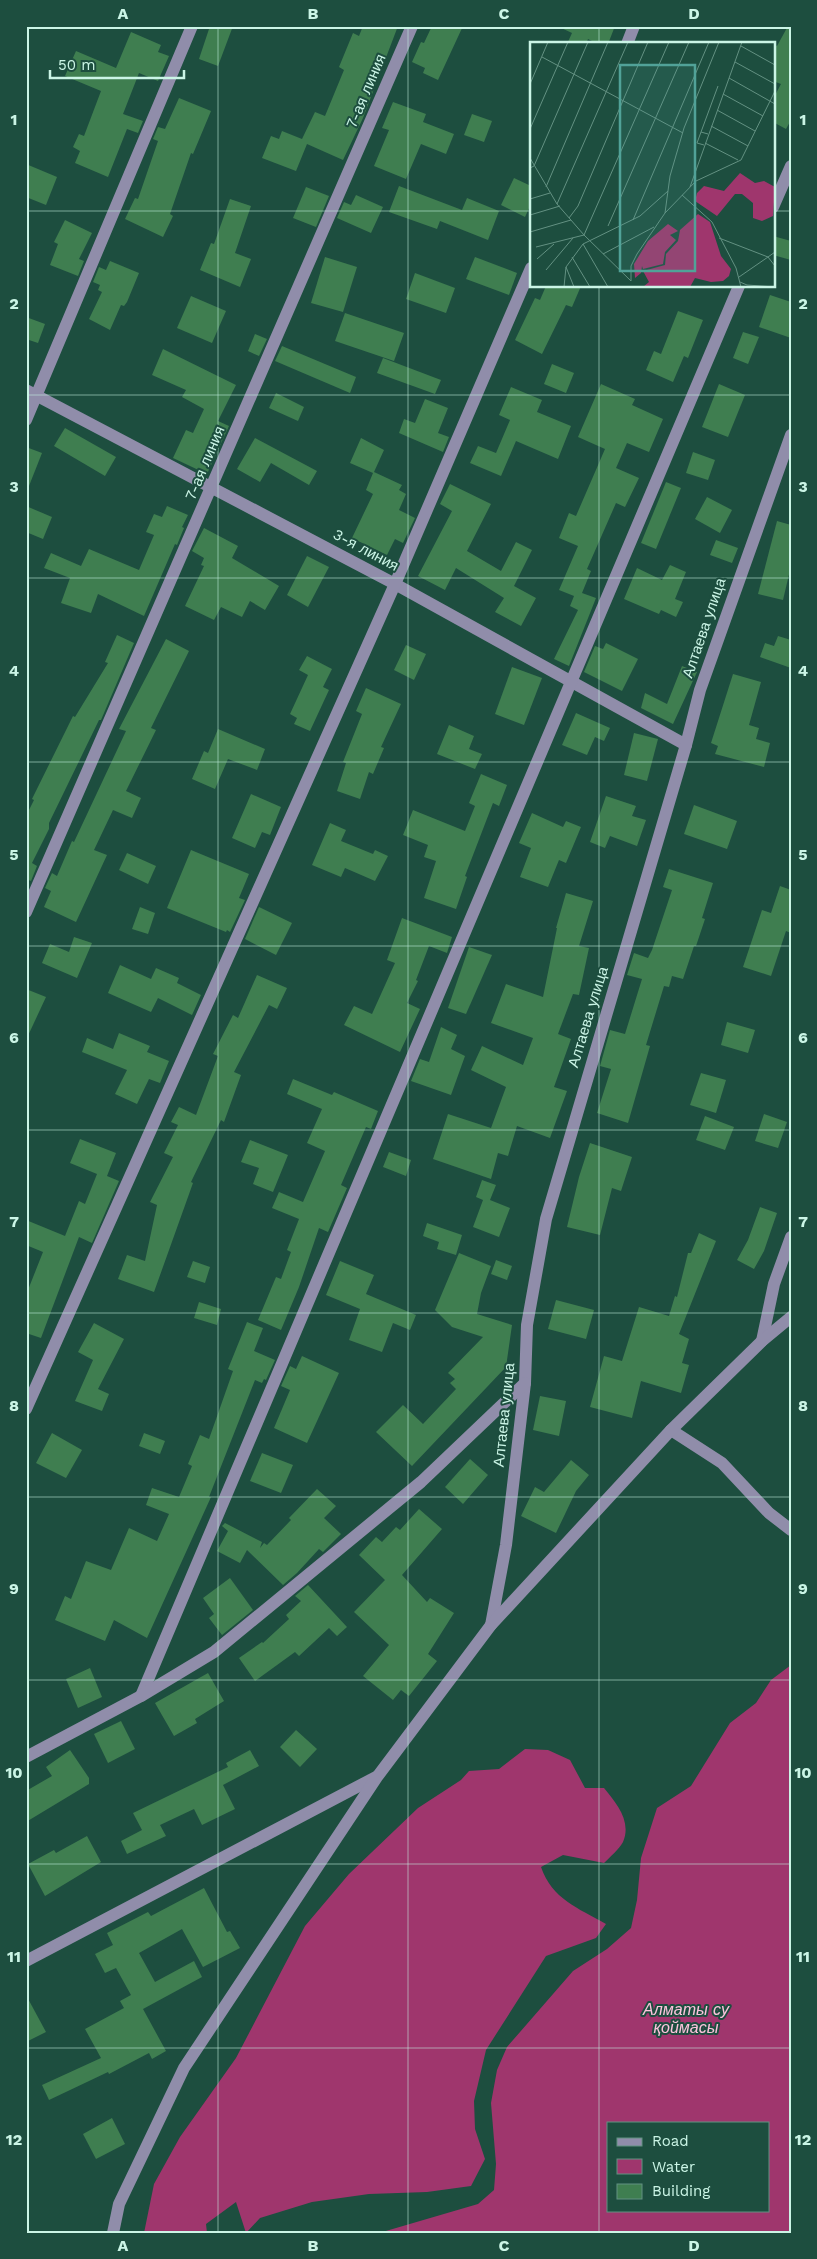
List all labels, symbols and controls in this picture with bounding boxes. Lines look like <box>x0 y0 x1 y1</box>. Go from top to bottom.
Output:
text: A <box>118 4 129 23</box>
text: B <box>308 4 319 23</box>
text: C <box>499 4 510 23</box>
text: D <box>688 4 700 23</box>
inset map <box>530 42 774 288</box>
scale bar <box>50 48 184 80</box>
street label: 7-ая линия <box>342 51 390 131</box>
text: 50 m <box>58 56 95 74</box>
text: 1 <box>11 110 17 129</box>
text: 1 <box>800 110 806 129</box>
text: 2 <box>9 294 19 313</box>
text: 2 <box>798 294 808 313</box>
street label: 7-ая линия <box>181 423 229 503</box>
text: 3 <box>9 477 19 496</box>
text: 3 <box>798 477 808 496</box>
street label: 3-я линия <box>330 525 402 575</box>
street label: Алтаева улица <box>678 575 730 680</box>
text: 4 <box>9 661 19 680</box>
text: 4 <box>798 661 808 680</box>
text: 5 <box>9 845 19 864</box>
text: 5 <box>798 845 808 864</box>
street label: Алтаева улица <box>564 964 612 1070</box>
text: 6 <box>9 1028 19 1047</box>
text: 6 <box>798 1028 808 1047</box>
text: 7 <box>9 1212 19 1231</box>
text: 7 <box>798 1212 808 1231</box>
street label: Алтаева улица <box>490 1361 518 1468</box>
text: 8 <box>9 1396 19 1415</box>
text: 8 <box>798 1396 808 1415</box>
text: 9 <box>9 1579 19 1598</box>
text: 9 <box>798 1579 808 1598</box>
text: 10 <box>5 1763 23 1782</box>
text: 10 <box>794 1763 812 1782</box>
text: 11 <box>7 1947 21 1966</box>
text: 11 <box>796 1947 810 1966</box>
water label: Алматы су қоймасы <box>642 2000 730 2037</box>
legend <box>607 2122 770 2212</box>
text: 12 <box>6 2130 22 2149</box>
text: 12 <box>795 2130 811 2149</box>
text: Road <box>652 2132 689 2150</box>
text: Water <box>652 2158 695 2176</box>
text: Building <box>652 2182 710 2200</box>
text: A <box>118 2236 129 2255</box>
text: B <box>308 2236 319 2255</box>
text: C <box>499 2236 510 2255</box>
text: D <box>688 2236 700 2255</box>

